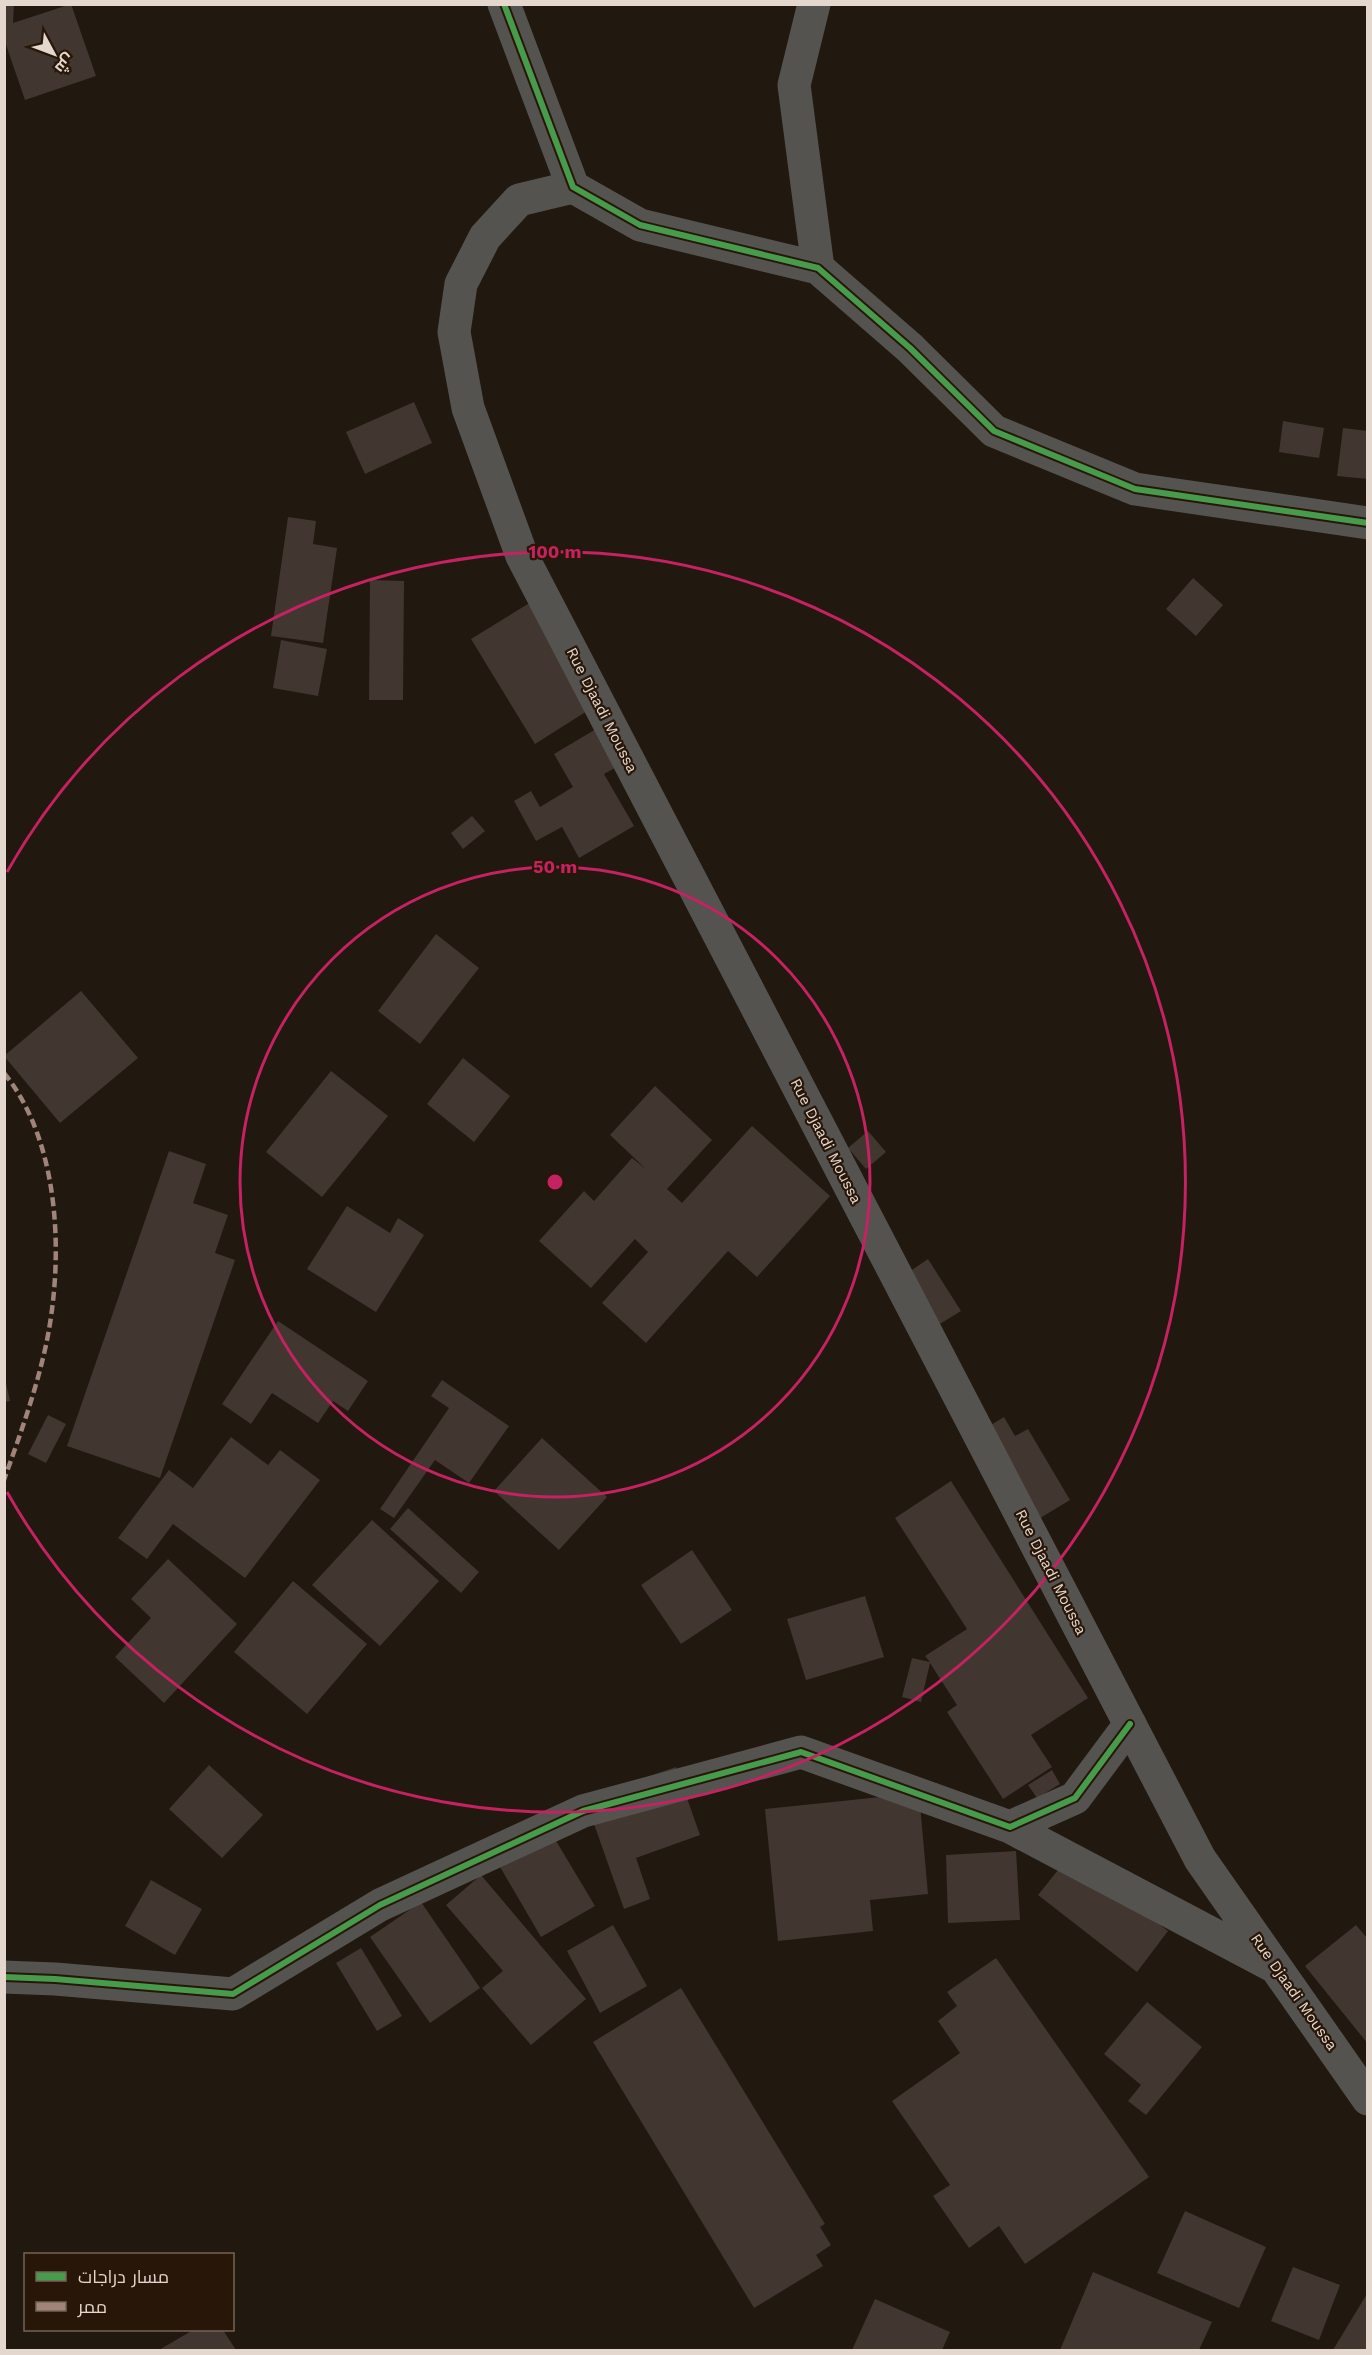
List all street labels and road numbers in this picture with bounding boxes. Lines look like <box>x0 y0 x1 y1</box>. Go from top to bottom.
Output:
street label: Rue Djaadi Moussa <box>563 644 642 776</box>
street label: Rue Djaadi Moussa <box>787 1075 866 1207</box>
street label: Rue Djaadi Moussa <box>1012 1506 1091 1638</box>
street label: Rue Djaadi Moussa <box>1247 1930 1341 2054</box>

